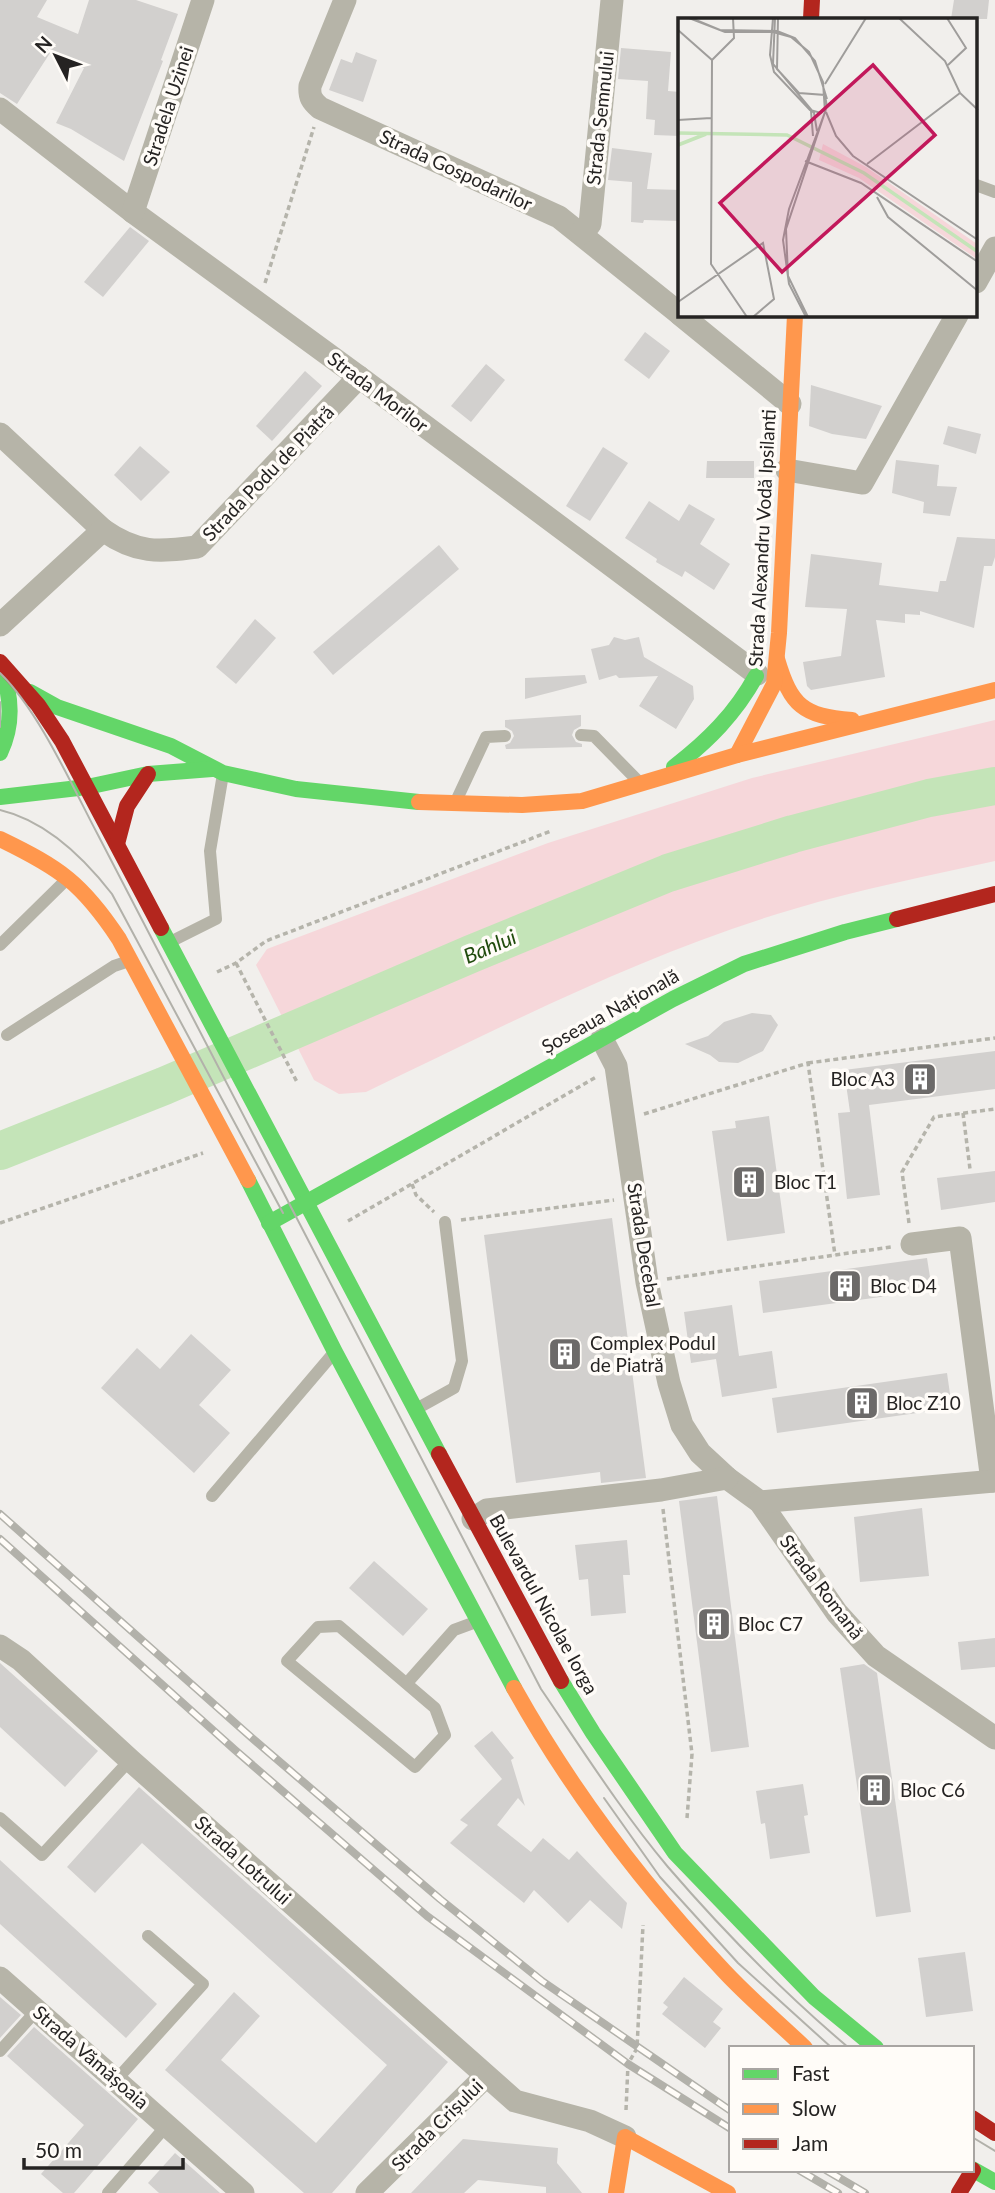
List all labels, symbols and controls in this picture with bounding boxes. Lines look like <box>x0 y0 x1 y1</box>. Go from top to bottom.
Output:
inset map <box>678 18 978 317</box>
north arrow <box>21 21 91 91</box>
text: N <box>30 31 56 57</box>
street label: Stradela Uzinei <box>137 43 198 169</box>
street label: Strada Semnului <box>581 50 618 186</box>
street label: Strada Gospodarilor <box>376 124 536 215</box>
street label: Strada Morilor <box>324 346 433 437</box>
street label: Strada Podu de Piatră <box>197 400 338 545</box>
street label: Strada Alexandru Vodă Ipsilanti <box>743 408 780 667</box>
water label: Bahlui <box>459 923 520 968</box>
street label: Șoseaua Națională <box>537 963 682 1058</box>
building icon: Bloc A3 <box>901 1060 939 1098</box>
place label: Bloc A3 <box>830 1067 895 1090</box>
building icon: Bloc T1 <box>730 1163 768 1201</box>
place label: Bloc T1 <box>774 1170 837 1193</box>
street label: Strada Decebal <box>623 1181 666 1309</box>
building icon: Bloc D4 <box>826 1267 864 1305</box>
place label: Bloc D4 <box>870 1274 937 1297</box>
place label: Complex Podul de Piatră <box>590 1331 716 1376</box>
building icon: Complex Podul de Piatră <box>546 1335 584 1373</box>
building icon: Bloc Z10 <box>843 1384 881 1422</box>
place label: Bloc Z10 <box>886 1391 961 1414</box>
street label: Bulevardul Nicolae Iorga <box>485 1510 604 1698</box>
street label: Strada Romană <box>776 1530 869 1644</box>
building icon: Bloc C7 <box>695 1605 733 1643</box>
place label: Bloc C7 <box>738 1612 803 1635</box>
building icon: Bloc C6 <box>856 1771 894 1809</box>
place label: Bloc C6 <box>900 1778 965 1801</box>
street label: Strada Lotrului <box>191 1810 296 1909</box>
street label: Strada Vămășoaia <box>29 2000 154 2113</box>
legend <box>729 2046 974 2172</box>
text: Fast <box>792 2060 830 2085</box>
street label: Strada Crișului <box>386 2074 487 2175</box>
text: Slow <box>792 2095 837 2120</box>
scale bar <box>24 2126 184 2170</box>
text: Jam <box>792 2130 828 2155</box>
text: 50 m <box>35 2137 82 2162</box>

